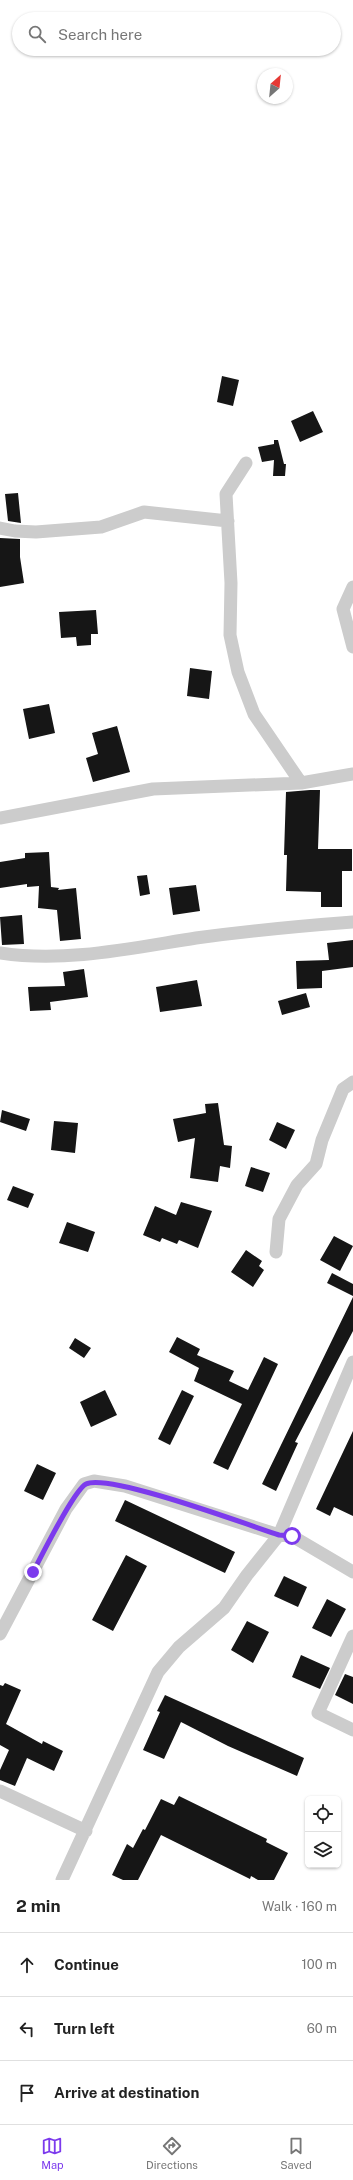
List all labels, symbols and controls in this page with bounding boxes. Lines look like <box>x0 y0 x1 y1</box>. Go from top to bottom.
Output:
search box <box>12 12 341 56</box>
icon: search <box>26 23 48 45</box>
text: Search here <box>58 26 142 43</box>
north arrow <box>257 68 293 104</box>
route start <box>283 1527 301 1545</box>
route end <box>24 1563 42 1581</box>
map controls <box>305 1796 341 1868</box>
button: locate <box>305 1796 341 1832</box>
button: layers <box>305 1832 341 1868</box>
text: 2 min <box>16 1896 61 1916</box>
text: Walk · 160 m <box>262 1899 337 1914</box>
icon: ahead <box>16 1954 38 1976</box>
text: Continue <box>54 1956 119 1973</box>
text: 100 m <box>301 1957 337 1972</box>
icon: left <box>16 2018 38 2040</box>
text: Turn left <box>54 2020 115 2037</box>
text: 60 m <box>307 2021 337 2036</box>
icon: arrive <box>16 2082 38 2104</box>
text: Arrive at destination <box>54 2084 199 2101</box>
tab: Map <box>41 2135 64 2171</box>
tab: Directions <box>146 2135 198 2171</box>
tab: Saved <box>280 2135 312 2171</box>

